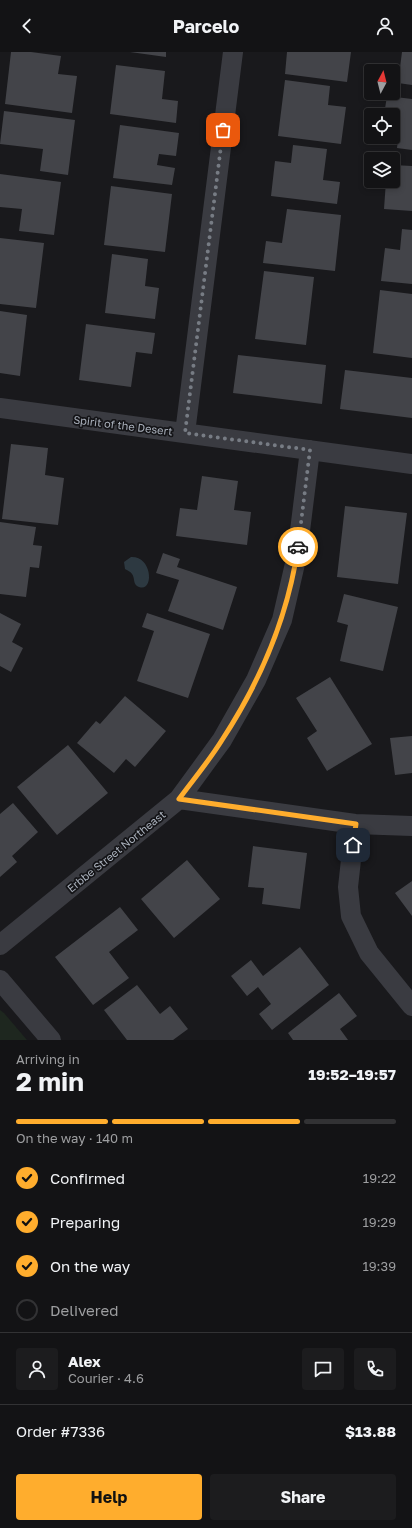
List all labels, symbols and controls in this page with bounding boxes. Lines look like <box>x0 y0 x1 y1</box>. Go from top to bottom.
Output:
icon: back <box>16 15 38 37</box>
text: Parcelo <box>173 15 239 37</box>
icon: person <box>374 15 396 37</box>
north arrow <box>364 64 400 100</box>
map controls <box>364 64 400 188</box>
button: locate <box>364 108 400 144</box>
pin <box>206 113 240 147</box>
icon: bag <box>212 119 234 141</box>
button: layers <box>364 152 400 188</box>
street label: Spirit of the Desert <box>73 412 173 438</box>
courier <box>278 527 318 567</box>
icon: car <box>287 536 309 558</box>
street label: Erbbe Street Northeast <box>64 807 168 895</box>
pin <box>336 828 370 862</box>
icon: home <box>342 834 364 856</box>
text: Arriving in <box>16 1051 80 1067</box>
text: 19:52–19:57 <box>308 1065 396 1083</box>
text: 2 min <box>16 1066 84 1097</box>
text: On the way · 140 m <box>16 1130 133 1146</box>
icon: check <box>16 1167 38 1189</box>
text: Confirmed <box>50 1169 125 1187</box>
text: 19:22 <box>363 1170 396 1186</box>
icon: check <box>16 1211 38 1233</box>
text: Preparing <box>50 1213 120 1231</box>
text: 19:29 <box>363 1214 396 1230</box>
icon: check <box>16 1255 38 1277</box>
text: On the way <box>50 1257 130 1275</box>
text: 19:39 <box>362 1258 396 1274</box>
text: Delivered <box>50 1301 118 1319</box>
button: person <box>16 1348 58 1390</box>
button: chat <box>302 1348 344 1390</box>
button: phone <box>354 1348 396 1390</box>
text: Alex <box>68 1352 101 1370</box>
text: Courier · 4.6 <box>68 1370 144 1386</box>
text: Order #7336 <box>16 1422 105 1440</box>
text: $13.88 <box>345 1422 396 1440</box>
button: Help <box>16 1474 202 1520</box>
button: Share <box>210 1474 396 1520</box>

